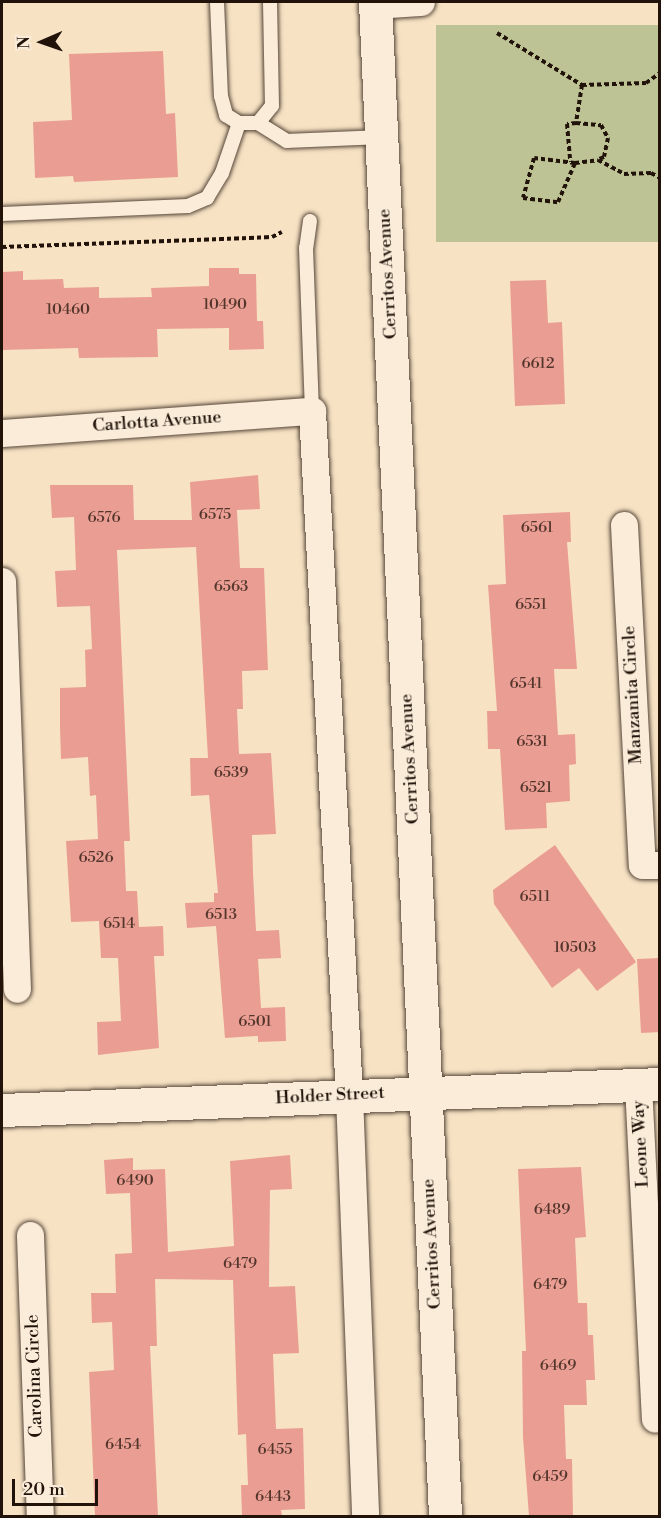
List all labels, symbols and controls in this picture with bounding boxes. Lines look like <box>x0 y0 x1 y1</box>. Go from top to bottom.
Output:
north arrow <box>12 12 72 72</box>
text: N <box>14 36 34 49</box>
street label: Cerritos Avenue <box>374 208 402 340</box>
house number: 10490 <box>203 296 247 314</box>
house number: 10460 <box>46 301 90 319</box>
house number: 6612 <box>521 355 555 373</box>
street label: Carlotta Avenue <box>92 407 222 437</box>
house number: 6575 <box>199 506 231 524</box>
house number: 6576 <box>88 509 120 527</box>
house number: 6561 <box>521 519 553 537</box>
house number: 6563 <box>214 578 248 596</box>
house number: 6551 <box>515 596 547 614</box>
street label: Manzanita Circle <box>619 625 647 765</box>
house number: 6541 <box>509 675 543 693</box>
street label: Cerritos Avenue <box>396 693 424 825</box>
house number: 6531 <box>516 733 548 751</box>
house number: 6539 <box>214 764 248 782</box>
house number: 6521 <box>520 779 552 797</box>
house number: 6526 <box>79 849 113 867</box>
house number: 6511 <box>520 888 550 906</box>
house number: 6513 <box>205 906 237 924</box>
house number: 6514 <box>103 915 135 933</box>
house number: 10503 <box>554 939 596 957</box>
house number: 6501 <box>238 1013 272 1031</box>
street label: Holder Street <box>275 1082 385 1110</box>
street label: Leone Way <box>628 1100 654 1188</box>
house number: 6490 <box>116 1172 154 1190</box>
street label: Cerritos Avenue <box>418 1178 446 1310</box>
house number: 6489 <box>534 1201 570 1219</box>
house number: 6479 <box>223 1255 257 1273</box>
house number: 6479 <box>533 1276 567 1294</box>
street label: Carolina Circle <box>22 1314 48 1438</box>
house number: 6469 <box>540 1357 576 1375</box>
house number: 6454 <box>105 1436 141 1454</box>
house number: 6455 <box>258 1441 292 1459</box>
scale bar <box>15 1467 100 1505</box>
house number: 6459 <box>532 1468 568 1486</box>
text: 20 m <box>23 1478 65 1501</box>
house number: 6443 <box>255 1488 291 1506</box>

